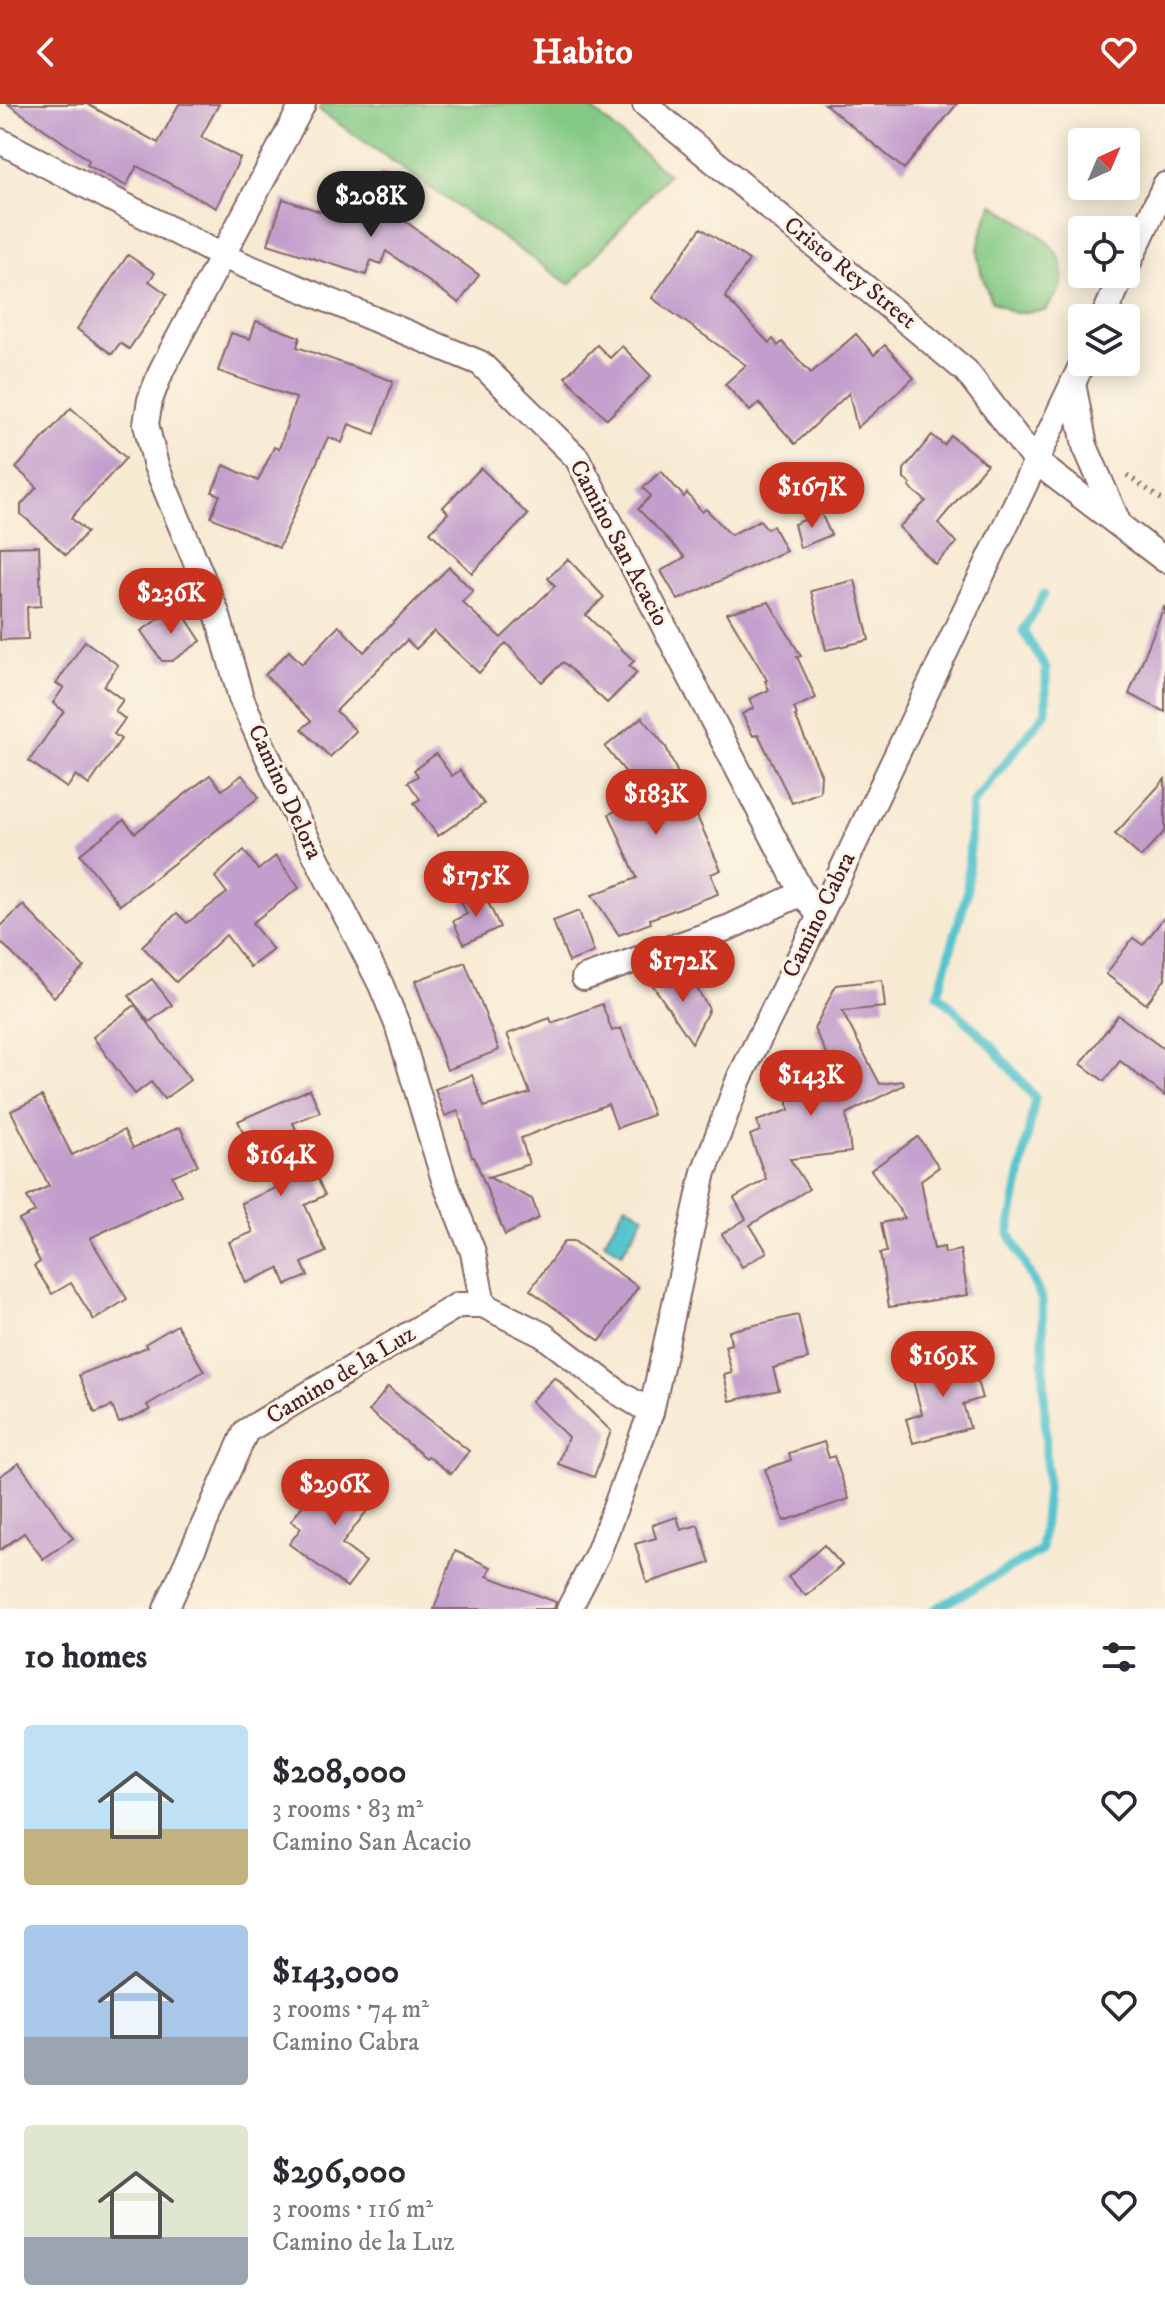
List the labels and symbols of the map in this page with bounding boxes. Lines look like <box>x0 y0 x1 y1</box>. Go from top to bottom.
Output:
north arrow <box>1068 128 1140 200</box>
pin: $208K <box>315 171 427 239</box>
street label: Cristo Rey Street <box>777 210 923 336</box>
street label: Camino San Acacio <box>563 455 675 631</box>
pin: $167K <box>756 462 868 530</box>
pin: $236K <box>115 568 227 636</box>
street label: Camino Delora <box>241 720 330 865</box>
pin: $183K <box>600 769 712 837</box>
street label: Camino Cabra <box>776 847 863 983</box>
pin: $175K <box>420 851 532 919</box>
pin: $172K <box>627 936 739 1004</box>
pin: $143K <box>755 1050 867 1118</box>
pin: $164K <box>225 1130 337 1198</box>
street label: Camino de la Luz <box>261 1318 421 1431</box>
pin: $169K <box>887 1331 999 1399</box>
pin: $296K <box>279 1459 391 1527</box>

